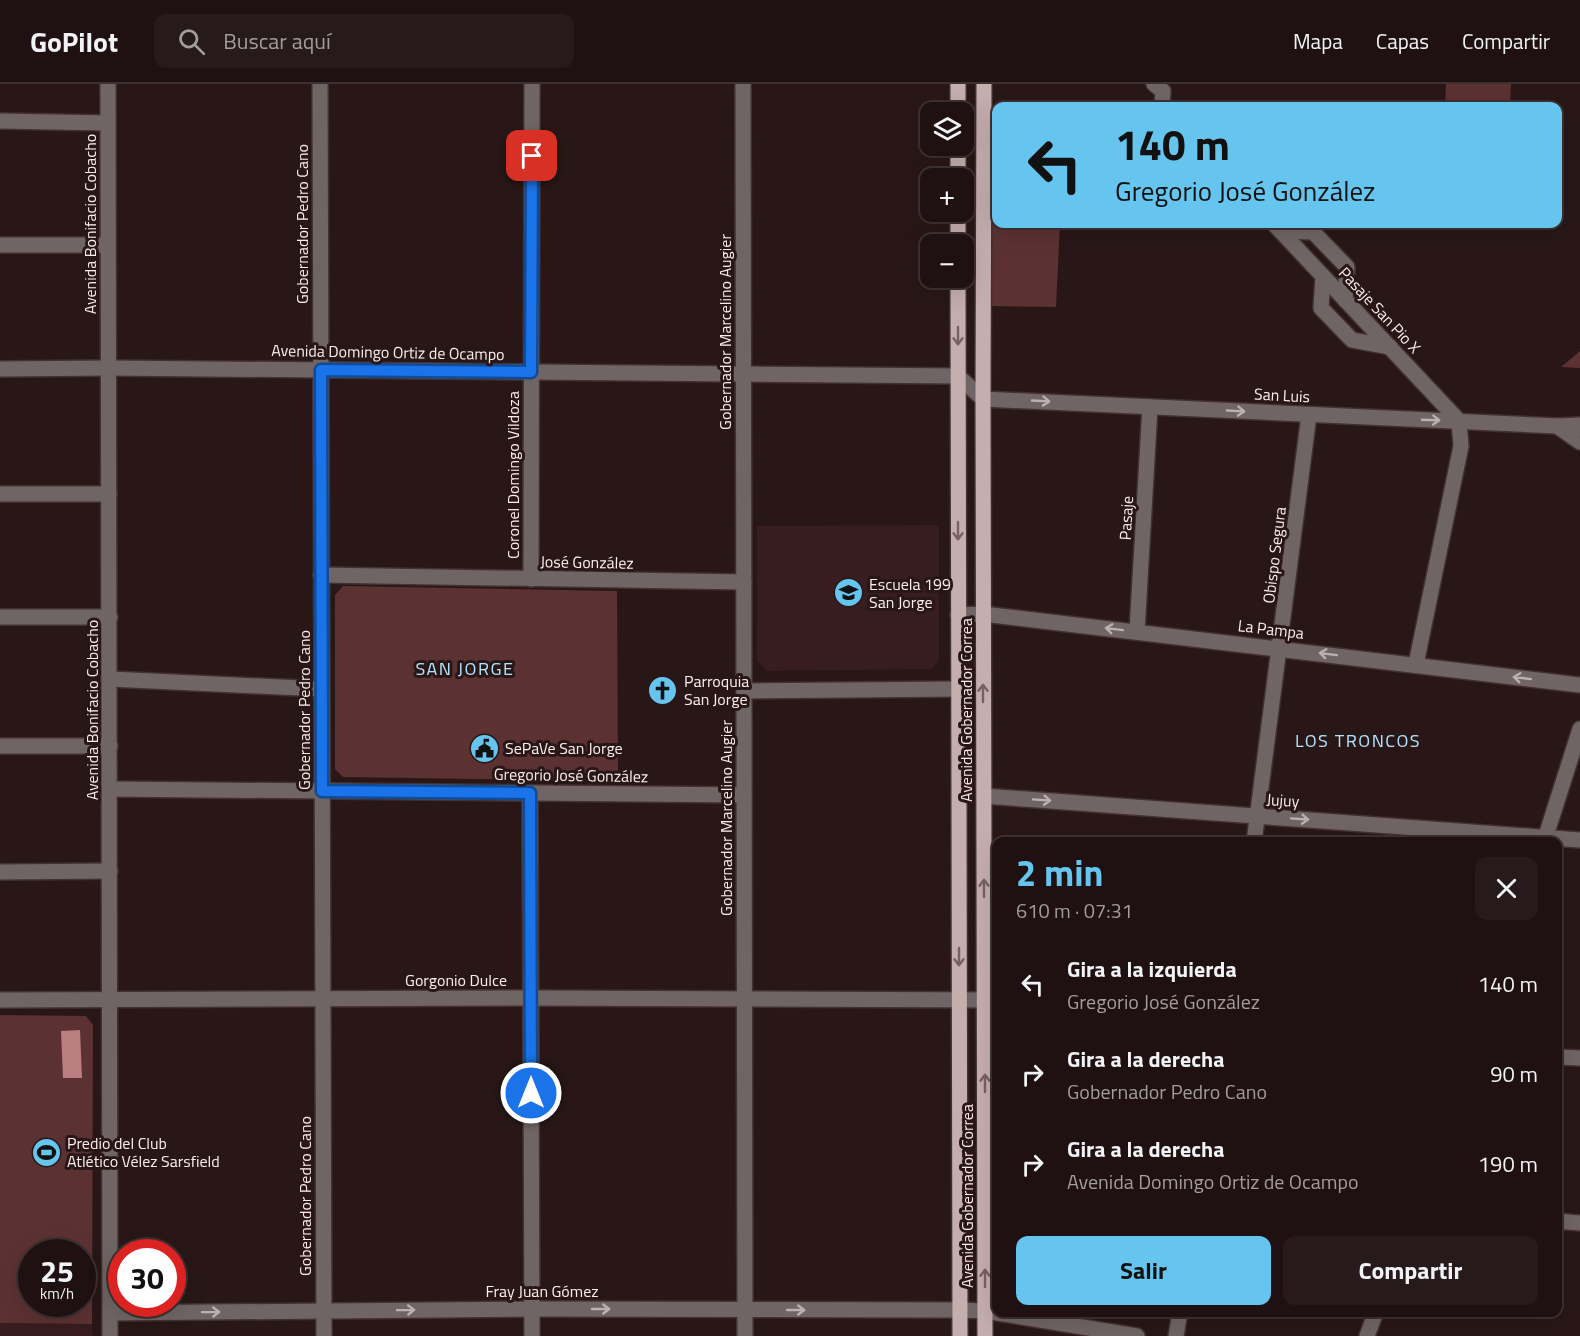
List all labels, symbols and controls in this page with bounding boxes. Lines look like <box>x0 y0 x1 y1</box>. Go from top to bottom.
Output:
search box <box>154 14 574 68</box>
text: GoPilot <box>30 20 118 63</box>
text: Buscar aquí <box>223 24 331 58</box>
icon: search <box>175 25 208 58</box>
text: Mapa <box>1293 25 1343 57</box>
text: Capas <box>1376 25 1429 57</box>
text: Compartir <box>1462 25 1550 57</box>
map controls <box>920 102 974 288</box>
button: layers <box>920 102 974 156</box>
text: 140 m <box>1115 112 1230 176</box>
icon: left <box>1016 126 1094 204</box>
pin <box>506 130 557 181</box>
street label: Avenida Bonifacio Cobacho <box>78 134 102 314</box>
icon: arrive <box>515 139 548 172</box>
street label: Gobernador Pedro Cano <box>290 144 314 304</box>
button: + <box>920 168 974 222</box>
text: Gregorio José González <box>1115 170 1375 211</box>
street label: Gobernador Marcelino Augier <box>713 234 737 430</box>
button: − <box>920 234 974 288</box>
street label: Pasaje San Pio X <box>1333 261 1427 359</box>
one-way arrow <box>952 325 964 345</box>
street label: Avenida Domingo Ortiz de Ocampo <box>271 338 505 366</box>
street label: San Luis <box>1253 382 1311 408</box>
street label: Coronel Domingo Vildoza <box>501 391 525 559</box>
one-way arrow <box>1031 396 1051 407</box>
one-way arrow <box>1225 406 1245 417</box>
one-way arrow <box>1420 414 1440 426</box>
street label: Pasaje <box>1113 495 1139 541</box>
street label: Obispo Segura <box>1256 505 1292 605</box>
one-way arrow <box>952 520 964 540</box>
street label: José González <box>540 549 634 575</box>
place label: Escuela 199 San Jorge <box>869 572 951 614</box>
school or university icon: Escuela 199 San Jorge <box>832 577 864 609</box>
street label: La Pampa <box>1237 613 1305 645</box>
street label: Avenida Gobernador Correa <box>954 618 978 802</box>
street label: Avenida Bonifacio Cobacho <box>80 620 104 800</box>
one-way arrow <box>1104 623 1124 634</box>
street label: Gobernador Pedro Cano <box>292 630 316 790</box>
one-way arrow <box>1319 648 1339 659</box>
district label: SAN JORGE <box>415 655 515 682</box>
place label: Parroquia San Jorge <box>684 669 749 711</box>
one-way arrow <box>1513 672 1532 683</box>
church icon: Parroquia San Jorge <box>647 674 679 706</box>
one-way arrow <box>978 683 989 703</box>
street label: Gobernador Marcelino Augier <box>714 720 738 916</box>
district label: LOS TRONCOS <box>1295 727 1421 754</box>
public building icon: SePaVe San Jorge <box>468 732 500 764</box>
place label: SePaVe San Jorge <box>505 736 623 760</box>
street label: Gregorio José González <box>494 762 648 788</box>
street label: Jujuy <box>1266 787 1300 813</box>
one-way arrow <box>1032 795 1052 806</box>
one-way arrow <box>1289 814 1309 825</box>
text: 2 min <box>1016 845 1103 900</box>
button: close <box>1475 857 1538 920</box>
one-way arrow <box>978 878 990 898</box>
text: 610 m · 07:31 <box>1016 895 1133 926</box>
one-way arrow <box>953 946 965 966</box>
text: Gira a la izquierda <box>1067 952 1237 986</box>
text: 140 m <box>1478 967 1538 1001</box>
street label: Gorgonio Dulce <box>405 968 507 992</box>
icon: left <box>1016 968 1049 1001</box>
text: Gregorio José González <box>1067 986 1260 1017</box>
text: Gira a la derecha <box>1067 1042 1224 1076</box>
text: 90 m <box>1490 1057 1538 1091</box>
icon: right <box>1016 1058 1049 1091</box>
position arrow <box>499 1061 563 1125</box>
one-way arrow <box>979 1073 991 1093</box>
text: Gobernador Pedro Cano <box>1067 1076 1267 1107</box>
street label: Avenida Gobernador Correa <box>955 1104 979 1288</box>
street label: Gobernador Pedro Cano <box>293 1116 317 1276</box>
place label: Predio del Club Atlético Vélez Sarsfield <box>67 1131 220 1173</box>
text: Gira a la derecha <box>1067 1132 1224 1166</box>
sports icon: Predio del Club Atlético Vélez Sarsfield <box>30 1136 62 1168</box>
text: 190 m <box>1478 1147 1538 1181</box>
icon: right <box>1016 1148 1049 1181</box>
text: Avenida Domingo Ortiz de Ocampo <box>1067 1166 1359 1197</box>
button: Salir <box>1016 1236 1271 1305</box>
button: Compartir <box>1283 1236 1538 1305</box>
speed limit sign: 30 <box>108 1239 186 1317</box>
text: 25 <box>40 1248 74 1294</box>
one-way arrow <box>979 1268 991 1288</box>
street label: Fray Juan Gómez <box>485 1279 599 1303</box>
text: km/h <box>40 1282 74 1305</box>
one-way arrow <box>590 1303 610 1315</box>
one-way arrow <box>395 1304 415 1316</box>
one-way arrow <box>785 1304 805 1316</box>
one-way arrow <box>200 1306 220 1318</box>

